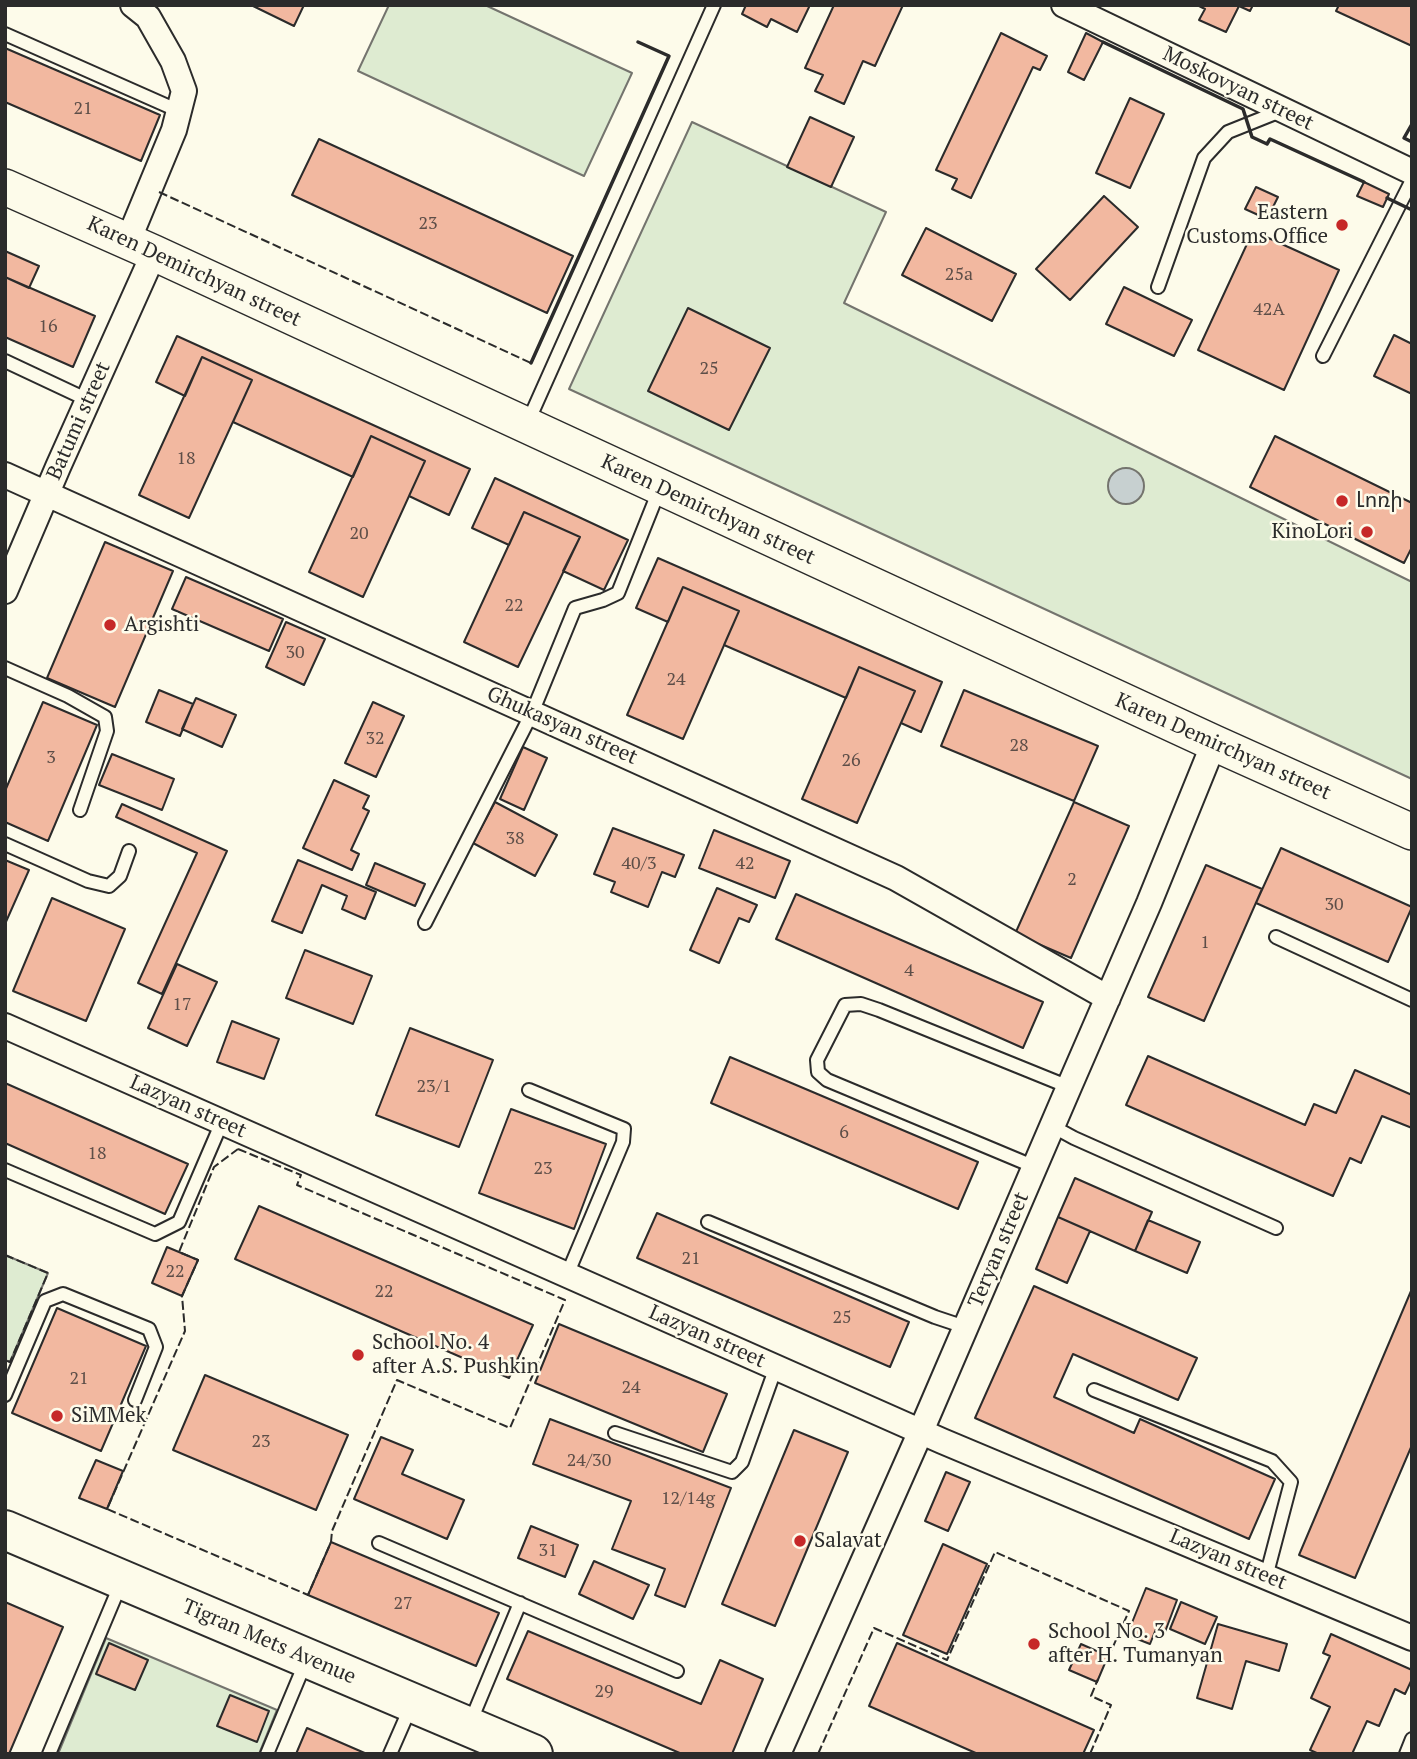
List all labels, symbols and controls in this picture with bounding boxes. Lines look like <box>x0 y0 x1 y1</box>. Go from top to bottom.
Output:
street label: Moskovyan street <box>1158 42 1318 136</box>
house number: 21 <box>73 98 93 120</box>
place label: Eastern Customs Office <box>1186 200 1328 250</box>
street label: Karen Demirchyan street <box>83 211 305 333</box>
house number: 23 <box>418 213 438 235</box>
marker: Eastern Customs Office <box>1334 217 1350 233</box>
house number: 25a <box>945 264 973 286</box>
house number: 42A <box>1253 299 1285 321</box>
house number: 16 <box>38 316 58 338</box>
street label: Batumi street <box>42 358 116 484</box>
house number: 25 <box>699 358 719 380</box>
house number: 18 <box>176 448 196 470</box>
street label: Karen Demirchyan street <box>597 449 819 571</box>
place label: Լոռի <box>1356 488 1403 514</box>
marker: Լոռի <box>1334 493 1350 509</box>
place label: KinoLori <box>1271 519 1353 545</box>
house number: 20 <box>349 523 369 545</box>
marker: KinoLori <box>1359 524 1375 540</box>
house number: 22 <box>504 595 524 617</box>
place label: Argishti <box>124 612 199 638</box>
marker: Argishti <box>102 617 118 633</box>
house number: 30 <box>285 642 305 664</box>
house number: 24 <box>666 669 686 691</box>
street label: Ghukasyan street <box>483 682 641 770</box>
street label: Karen Demirchyan street <box>1111 688 1335 806</box>
house number: 32 <box>365 728 385 750</box>
house number: 28 <box>1009 735 1029 757</box>
house number: 3 <box>46 747 56 769</box>
house number: 26 <box>841 750 861 772</box>
house number: 38 <box>505 828 525 850</box>
house number: 40/3 <box>622 853 656 875</box>
house number: 42 <box>735 853 755 875</box>
house number: 2 <box>1067 869 1077 891</box>
house number: 30 <box>1324 894 1344 916</box>
house number: 1 <box>1200 932 1210 954</box>
house number: 4 <box>904 960 914 982</box>
house number: 17 <box>172 994 192 1016</box>
street label: Lazyan street <box>126 1070 250 1144</box>
house number: 23/1 <box>417 1076 451 1098</box>
house number: 6 <box>839 1122 849 1144</box>
house number: 18 <box>87 1143 107 1165</box>
house number: 23 <box>533 1158 553 1180</box>
street label: Teryan street <box>963 1188 1035 1312</box>
house number: 21 <box>681 1248 701 1270</box>
house number: 22 <box>165 1261 185 1283</box>
house number: 22 <box>374 1281 394 1303</box>
street label: Lazyan street <box>645 1300 769 1374</box>
house number: 25 <box>832 1307 852 1329</box>
place label: School No. 4 after A.S. Pushkin <box>372 1330 539 1380</box>
marker: School No. 4 after A.S. Pushkin <box>350 1347 366 1363</box>
house number: 21 <box>69 1368 89 1390</box>
house number: 24 <box>621 1377 641 1399</box>
place label: SiMMek <box>71 1403 146 1429</box>
marker: SiMMek <box>49 1408 65 1424</box>
house number: 23 <box>251 1431 271 1453</box>
house number: 24/30 <box>567 1450 611 1472</box>
house number: 12/14g <box>661 1488 715 1510</box>
street label: Lazyan street <box>1166 1524 1290 1596</box>
place label: Salavat <box>814 1528 882 1554</box>
marker: Salavat <box>792 1533 808 1549</box>
house number: 31 <box>538 1540 558 1562</box>
house number: 27 <box>393 1593 413 1615</box>
street label: Tigran Mets Avenue <box>178 1594 360 1690</box>
place label: School No. 3 after H. Tumanyan <box>1048 1619 1223 1669</box>
marker: School No. 3 after H. Tumanyan <box>1026 1636 1042 1652</box>
house number: 29 <box>594 1681 614 1703</box>

